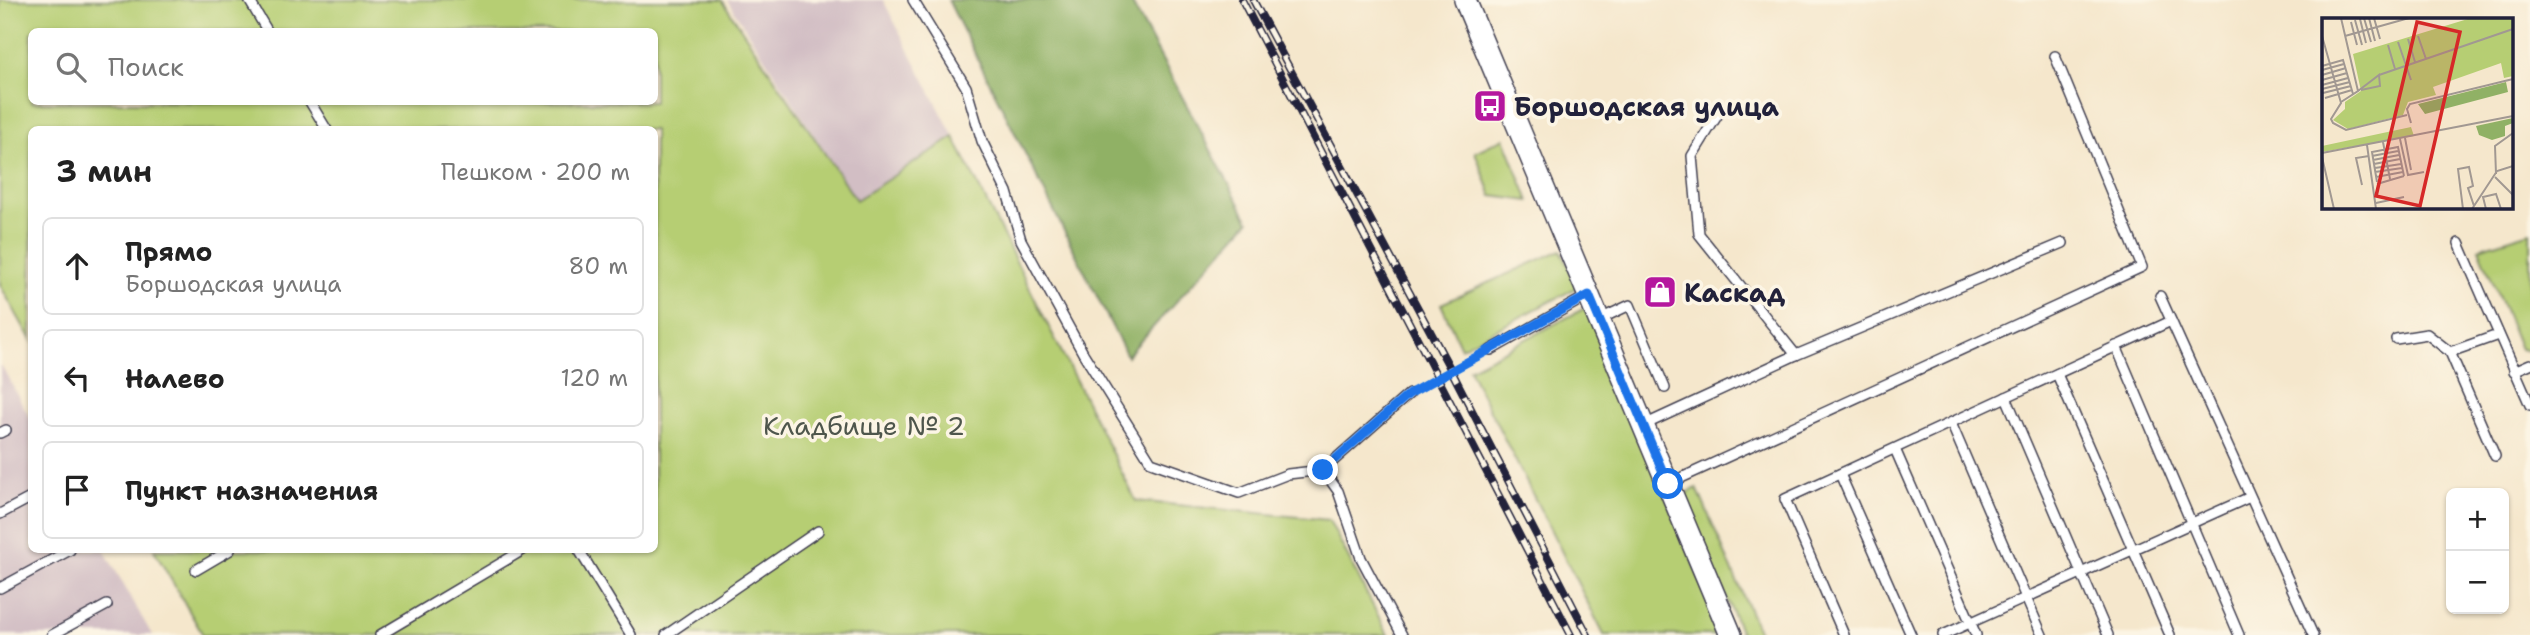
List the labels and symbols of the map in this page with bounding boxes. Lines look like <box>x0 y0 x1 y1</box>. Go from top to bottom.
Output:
inset map <box>2322 18 2512 208</box>
bus stop icon: Боршодская улица <box>1471 87 1509 125</box>
place label: Боршодская улица <box>1514 89 1779 124</box>
shop icon: Каскад <box>1641 273 1679 311</box>
place label: Каскад <box>1684 275 1785 310</box>
park label: Кладбище № 2 <box>763 408 965 443</box>
route end <box>1307 454 1338 485</box>
route start <box>1652 468 1683 499</box>

